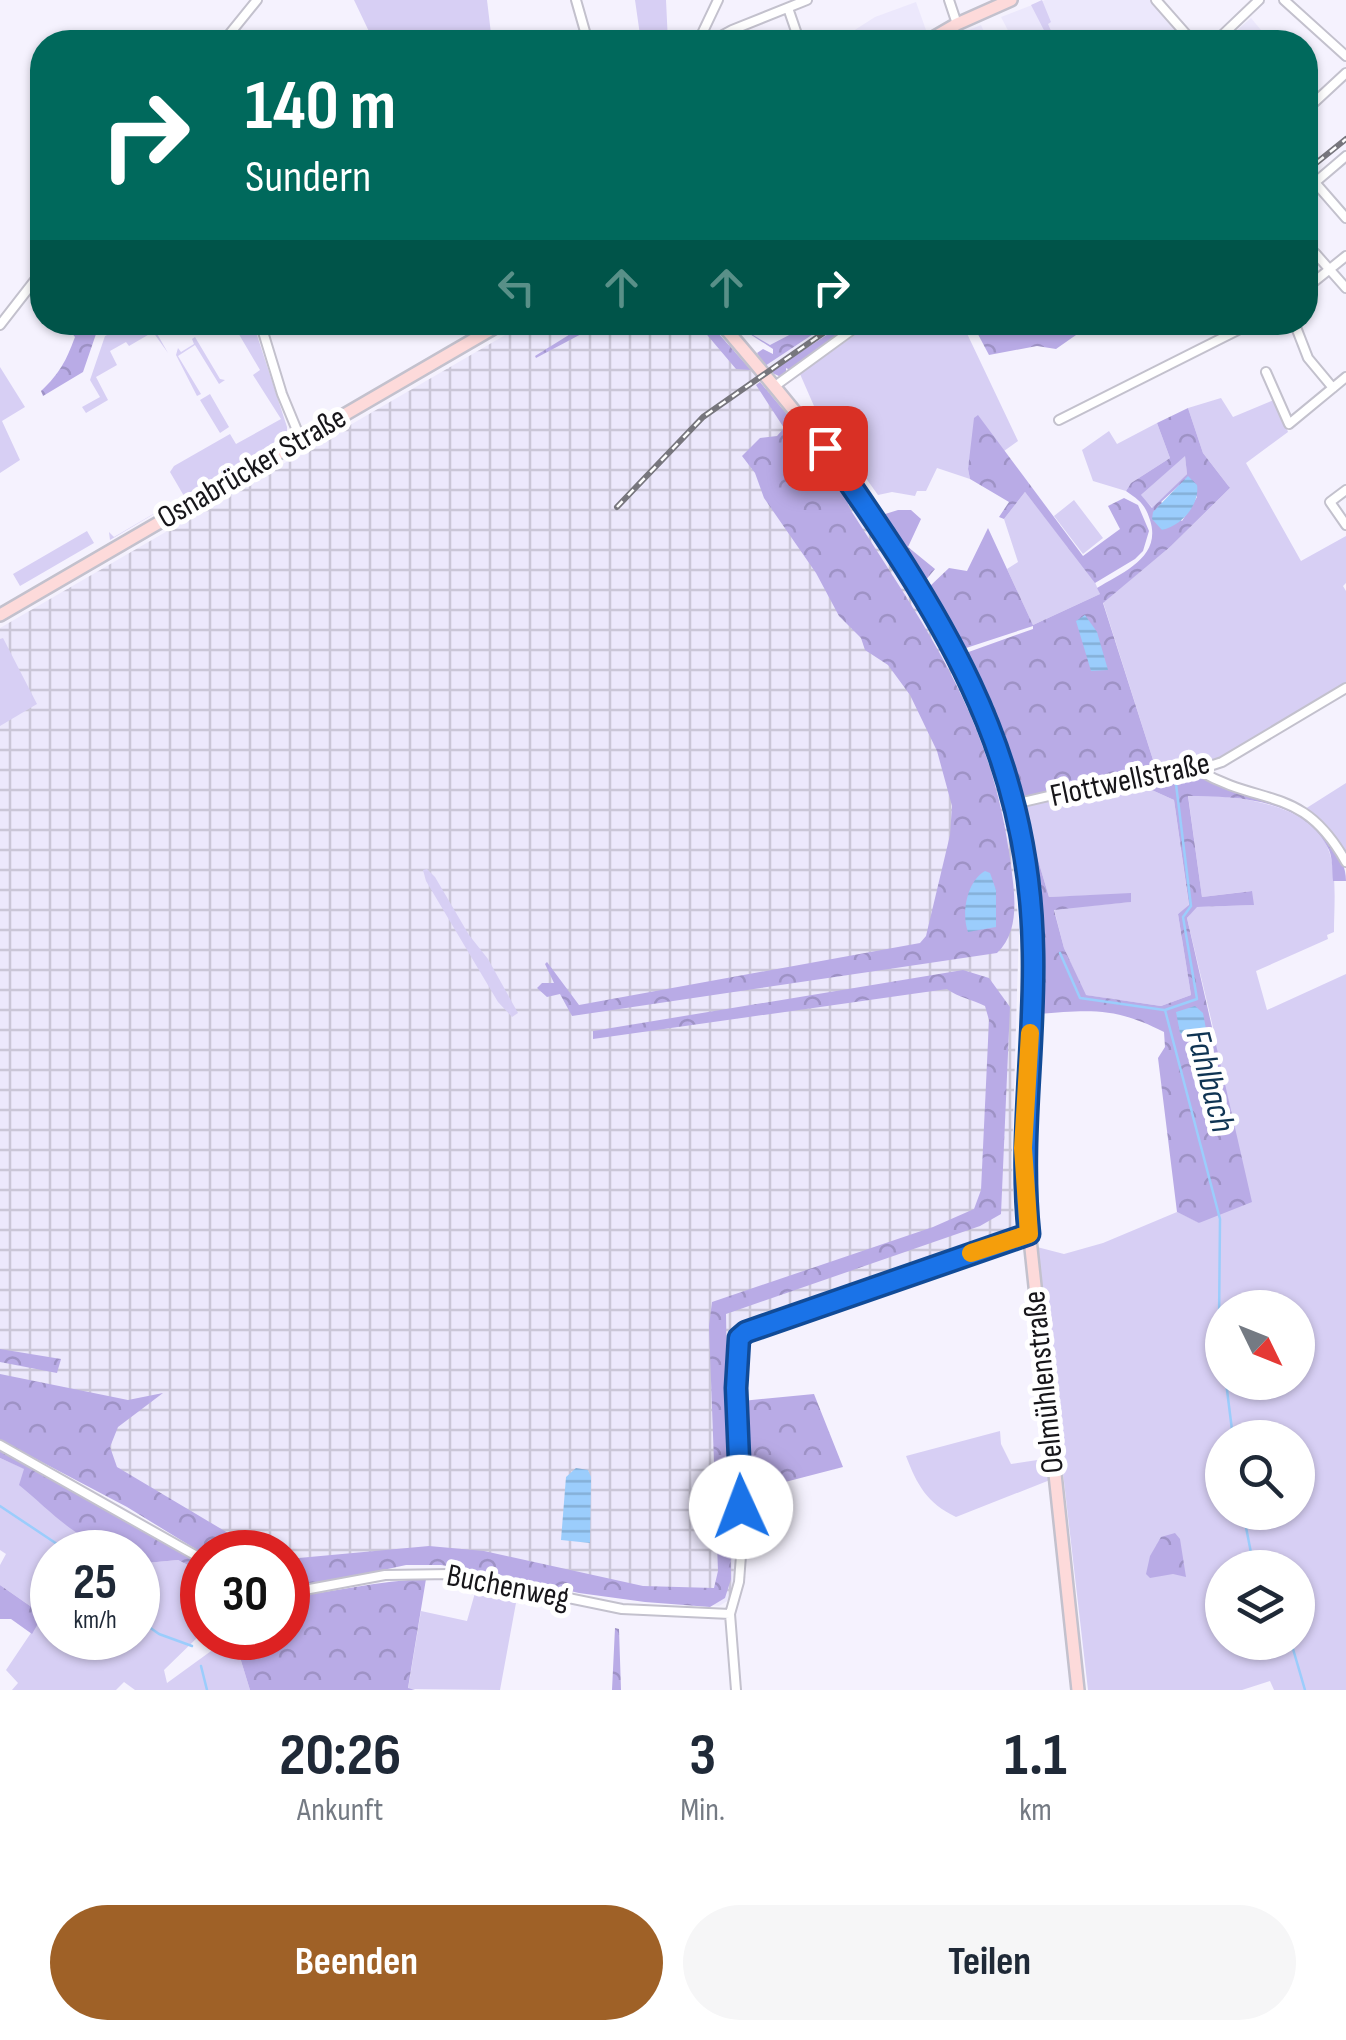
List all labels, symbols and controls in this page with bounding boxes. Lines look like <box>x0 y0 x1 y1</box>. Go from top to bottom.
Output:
text: 140 m <box>245 65 396 149</box>
icon: right <box>80 70 210 200</box>
text: Sundern <box>245 150 371 205</box>
icon: left <box>489 260 544 315</box>
icon: ahead <box>594 260 649 315</box>
icon: ahead <box>699 260 754 315</box>
icon: right <box>804 260 859 315</box>
street label: Osnabrücker Straße <box>151 398 353 538</box>
pin <box>783 406 868 491</box>
icon: arrive <box>798 421 853 476</box>
street label: Flottwellstraße <box>1047 744 1213 816</box>
water label: Fahlbach <box>1176 1025 1244 1137</box>
street label: Oelmühlenstraße <box>1015 1289 1073 1475</box>
north arrow <box>1205 1290 1315 1400</box>
map controls <box>1205 1290 1315 1660</box>
button: search <box>1205 1420 1315 1530</box>
position arrow <box>689 1455 793 1559</box>
speed limit sign: 30 <box>180 1530 310 1660</box>
button: layers <box>1205 1550 1315 1660</box>
text: 25 <box>73 1553 117 1613</box>
street label: Buchenweg <box>443 1556 573 1618</box>
text: km/h <box>73 1605 117 1636</box>
text: 20:26 <box>279 1720 401 1792</box>
text: 3 <box>689 1720 716 1792</box>
text: 1.1 <box>1004 1720 1067 1792</box>
text: Ankunft <box>297 1791 383 1830</box>
text: Min. <box>680 1791 725 1830</box>
text: km <box>1019 1791 1052 1830</box>
button: Beenden <box>50 1905 663 2020</box>
button: Teilen <box>683 1905 1296 2020</box>

